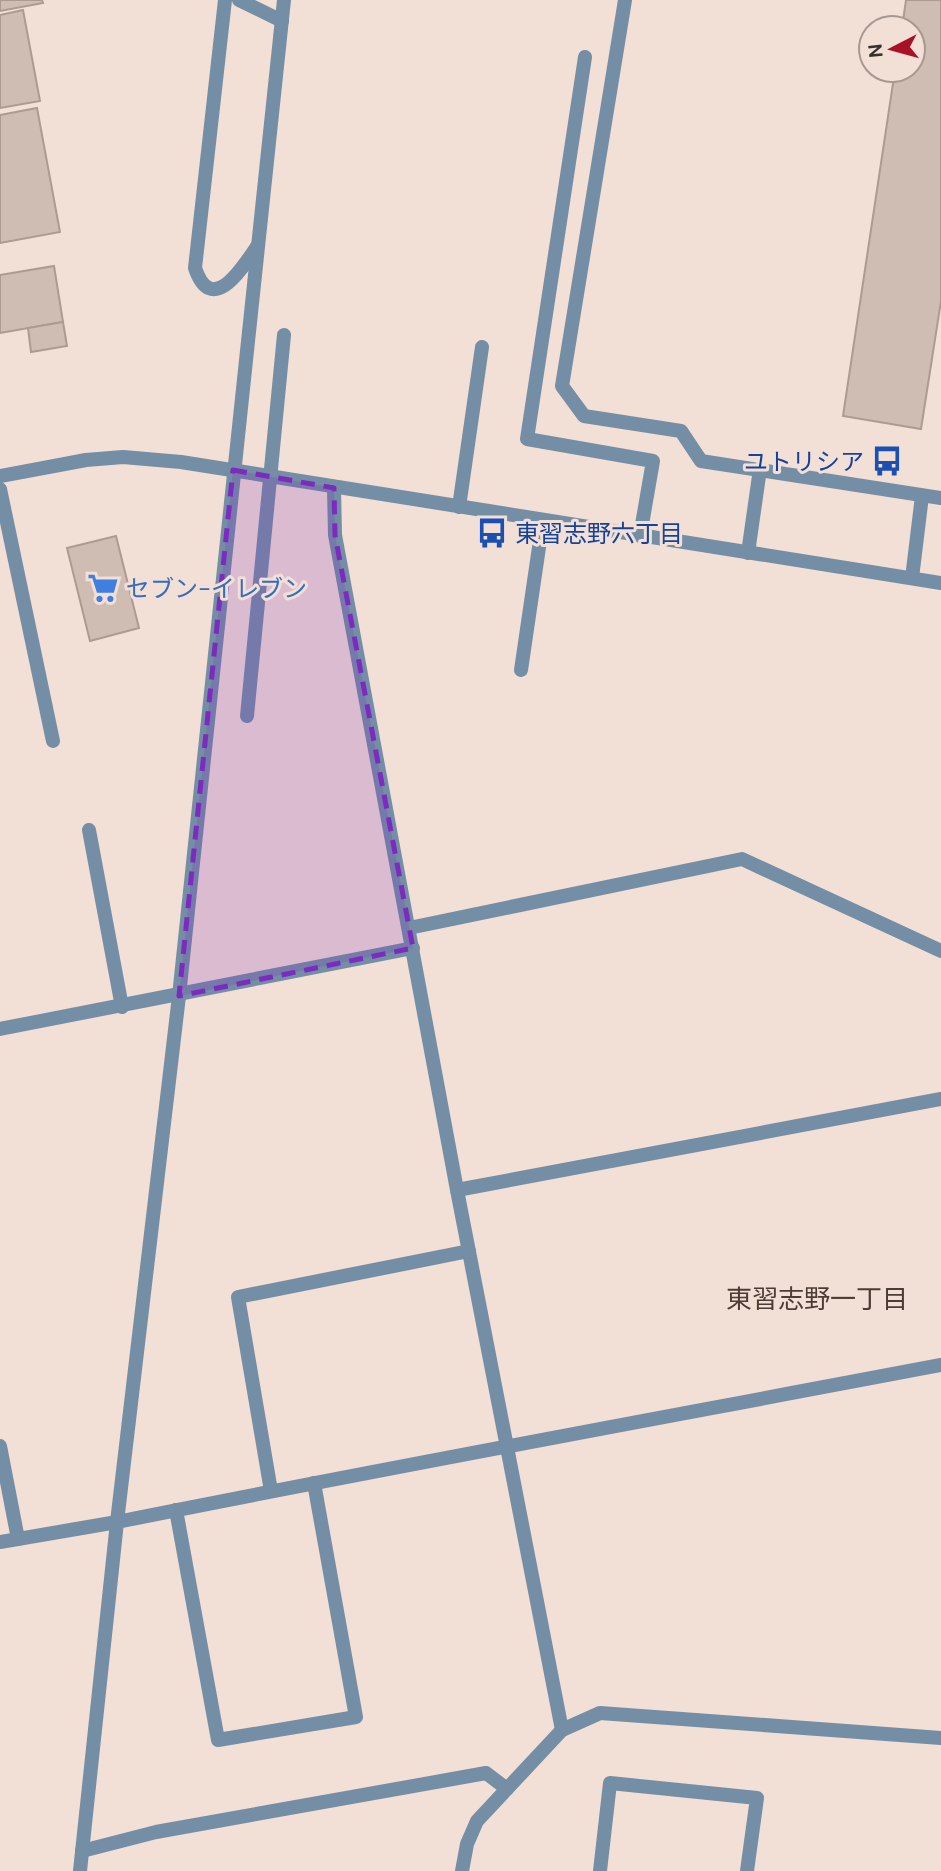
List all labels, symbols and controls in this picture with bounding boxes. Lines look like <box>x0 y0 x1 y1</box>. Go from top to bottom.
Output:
north arrow <box>857 14 927 84</box>
text: N <box>862 43 889 59</box>
bus stop icon: ユトリシア <box>870 444 904 478</box>
place label: ユトリシア <box>744 446 864 477</box>
bus stop icon: 東習志野六丁目 <box>475 516 509 550</box>
place label: 東習志野六丁目 <box>515 518 683 549</box>
supermarket icon: セブン-イレブン <box>86 571 120 605</box>
place label: セブン-イレブン <box>126 573 307 604</box>
district label: 東習志野一丁目 <box>726 1282 908 1316</box>

